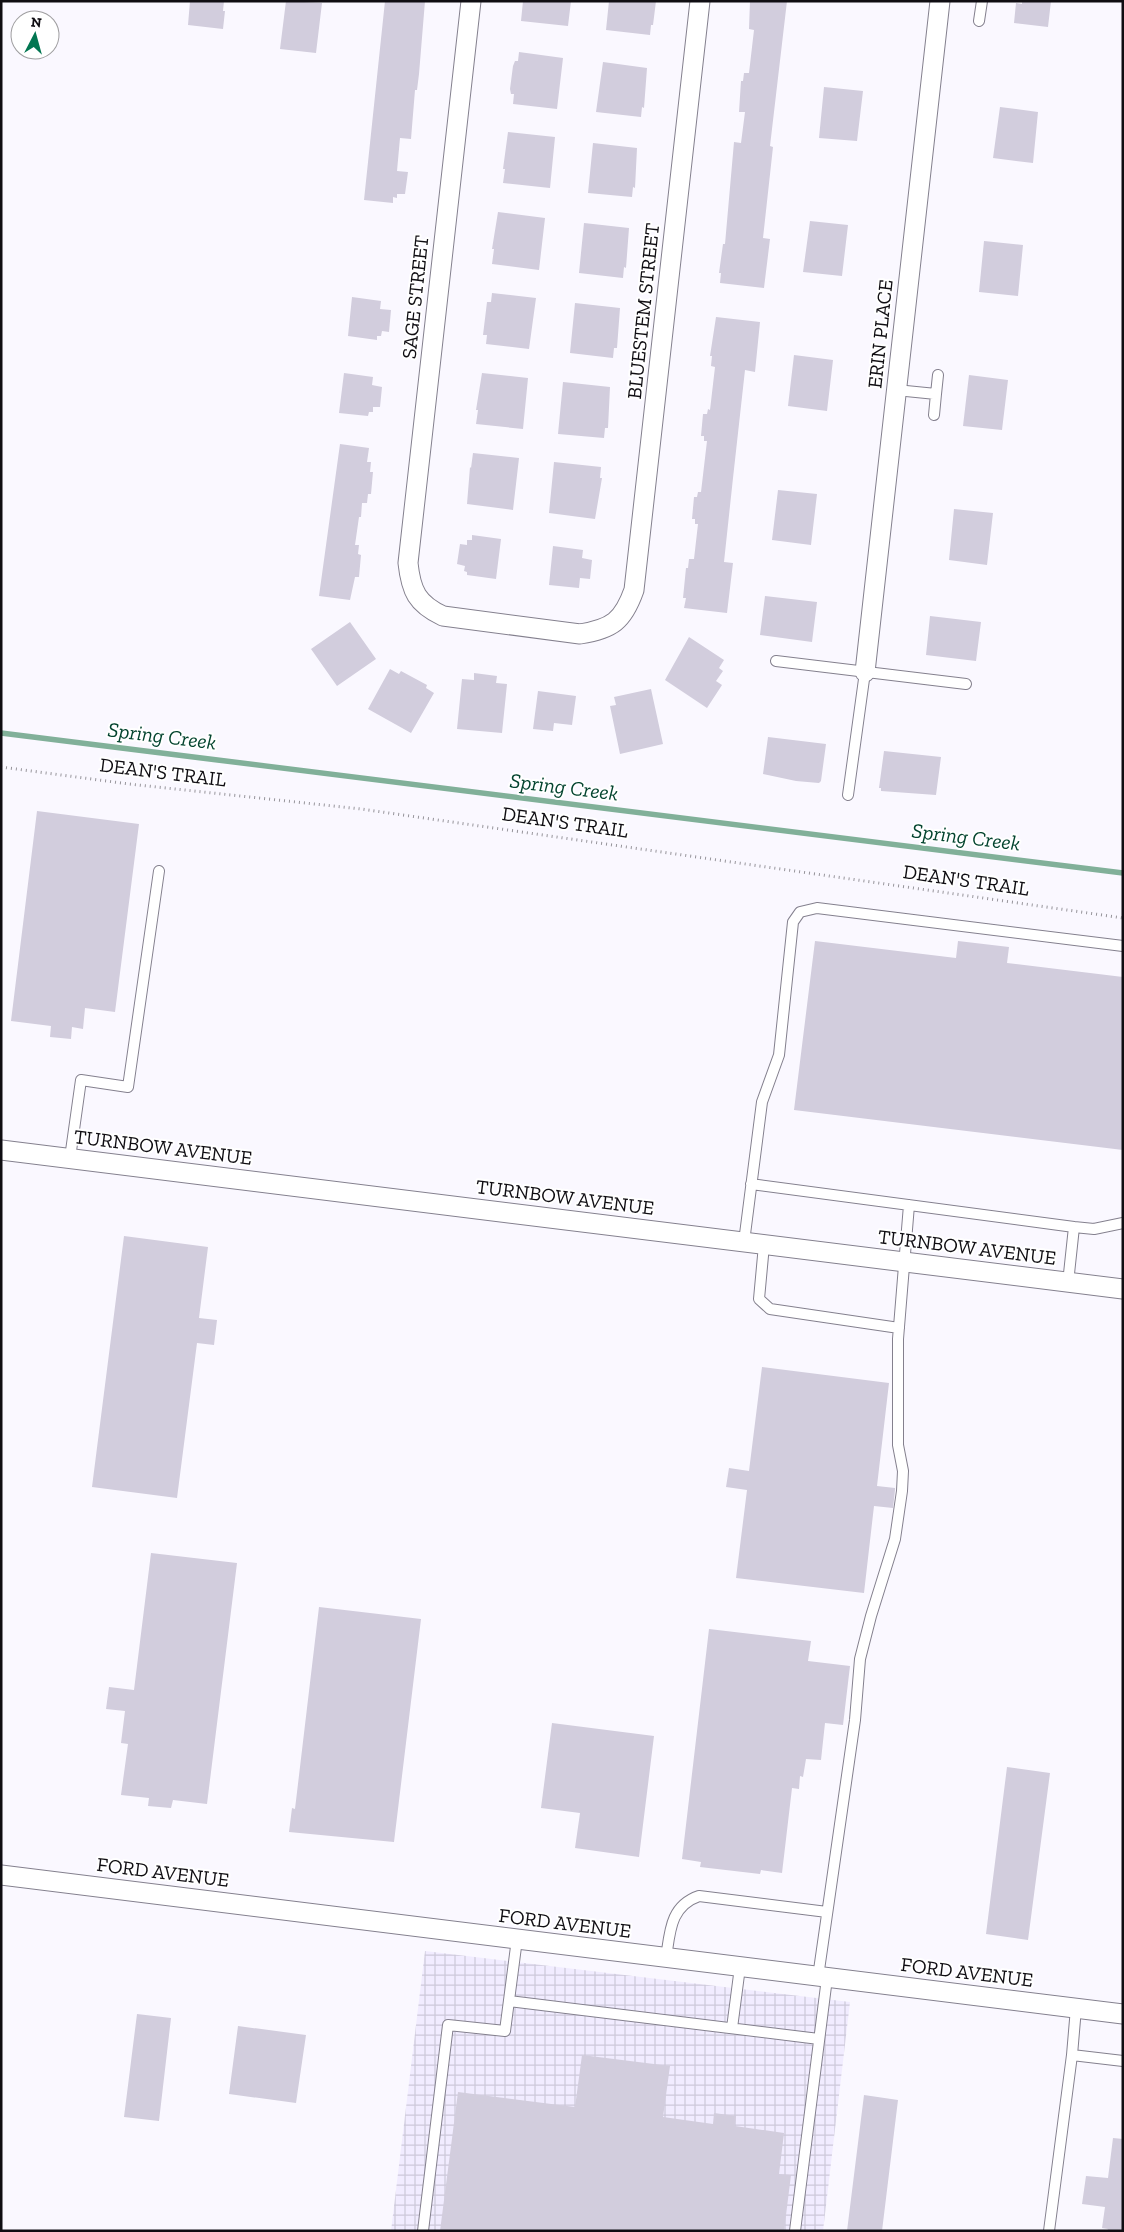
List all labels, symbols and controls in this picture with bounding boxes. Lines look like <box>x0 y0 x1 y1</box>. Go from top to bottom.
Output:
north arrow <box>10 10 60 60</box>
text: N <box>30 14 43 32</box>
street label: BLUESTEM STREET <box>622 222 664 400</box>
street label: SAGE STREET <box>397 234 433 360</box>
street label: ERIN PLACE <box>862 278 898 390</box>
water label: Spring Creek <box>106 716 218 755</box>
street label: DEAN'S TRAIL <box>98 752 228 792</box>
water label: Spring Creek <box>508 767 620 806</box>
street label: DEAN'S TRAIL <box>500 801 630 843</box>
water label: Spring Creek <box>910 817 1022 856</box>
street label: DEAN'S TRAIL <box>901 859 1031 901</box>
street label: TURNBOW AVENUE <box>73 1124 253 1170</box>
street label: TURNBOW AVENUE <box>475 1174 655 1220</box>
street label: TURNBOW AVENUE <box>877 1224 1057 1270</box>
street label: FORD AVENUE <box>96 1852 230 1892</box>
street label: FORD AVENUE <box>498 1903 632 1943</box>
street label: FORD AVENUE <box>900 1952 1034 1992</box>

